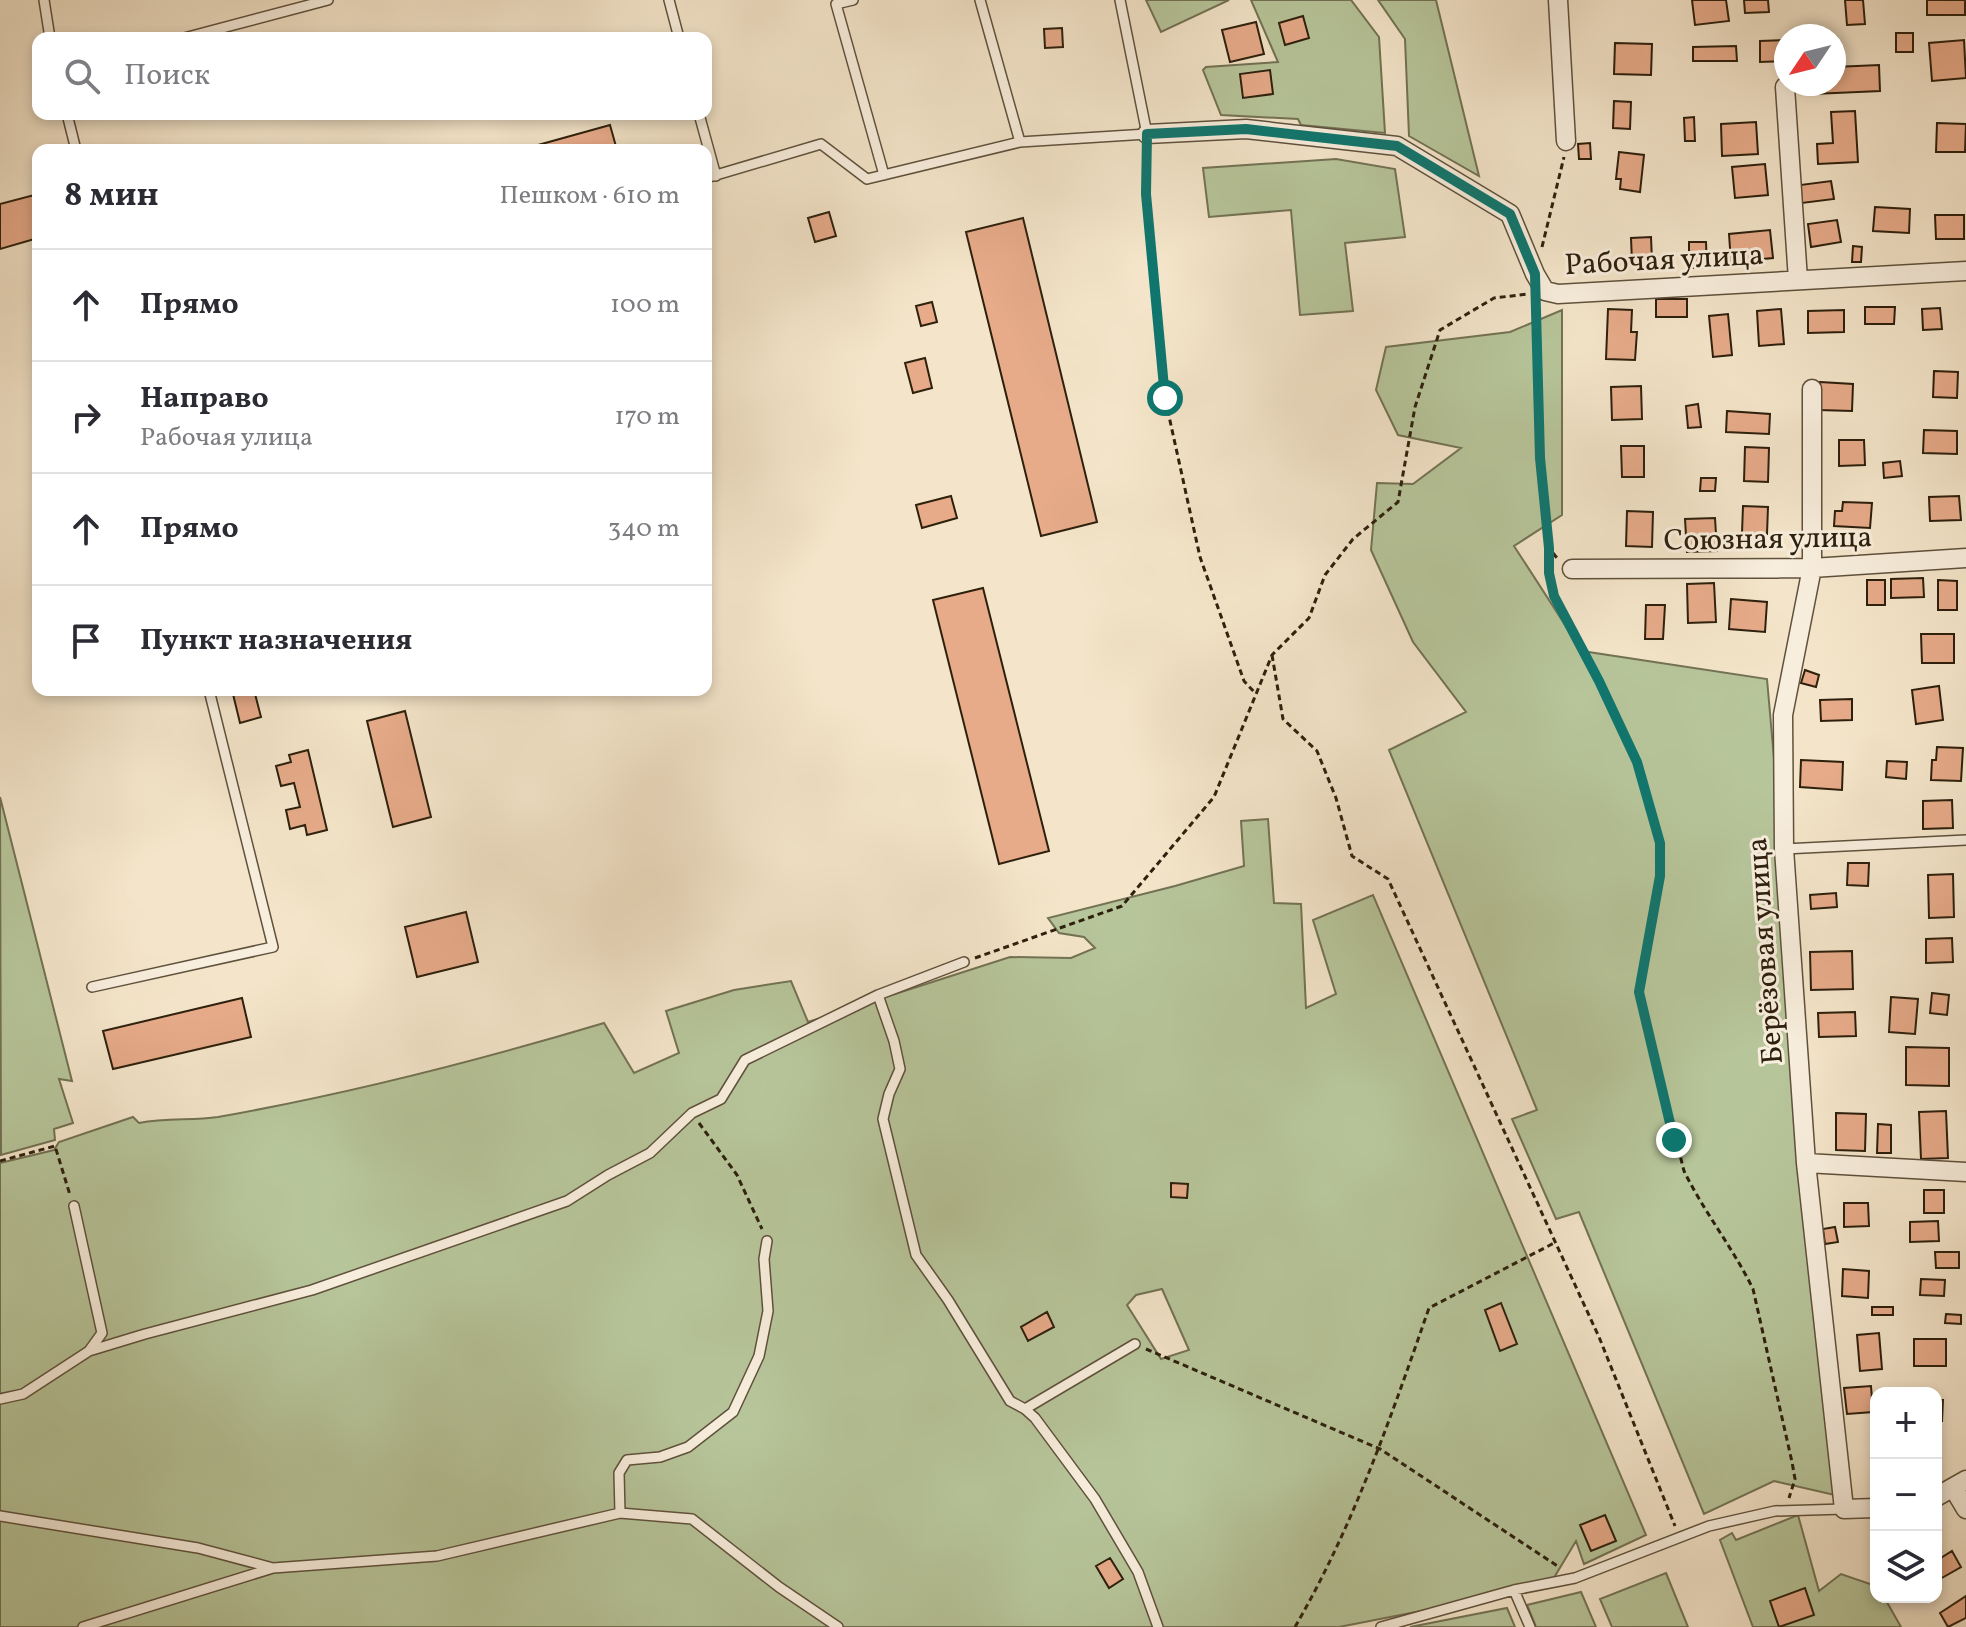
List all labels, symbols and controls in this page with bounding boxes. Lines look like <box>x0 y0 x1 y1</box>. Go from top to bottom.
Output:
north arrow <box>1774 24 1846 96</box>
search box <box>32 32 712 120</box>
icon: search <box>60 54 104 98</box>
text: Поиск <box>124 55 210 97</box>
text: 8 мин <box>64 173 159 220</box>
text: Пешком · 610 m <box>499 178 680 214</box>
street label: Рабочая улица <box>1563 235 1765 287</box>
icon: ahead <box>64 283 108 327</box>
text: Прямо <box>140 284 239 326</box>
text: 100 m <box>610 287 680 323</box>
text: Направо <box>140 378 269 420</box>
route start <box>1147 380 1183 416</box>
icon: right <box>64 395 108 439</box>
text: 170 m <box>615 399 680 435</box>
text: Рабочая улица <box>140 420 313 456</box>
icon: ahead <box>64 507 108 551</box>
text: Прямо <box>140 508 239 550</box>
text: 340 m <box>608 511 680 547</box>
street label: Союзная улица <box>1663 517 1873 563</box>
icon: arrive <box>64 619 108 663</box>
text: Пункт назначения <box>140 620 412 662</box>
street label: Берёзовая улица <box>1737 836 1795 1066</box>
route end <box>1656 1122 1692 1158</box>
map controls <box>1870 1387 1942 1603</box>
button: + <box>1870 1387 1942 1459</box>
button: − <box>1870 1459 1942 1531</box>
button: layers <box>1870 1531 1942 1603</box>

